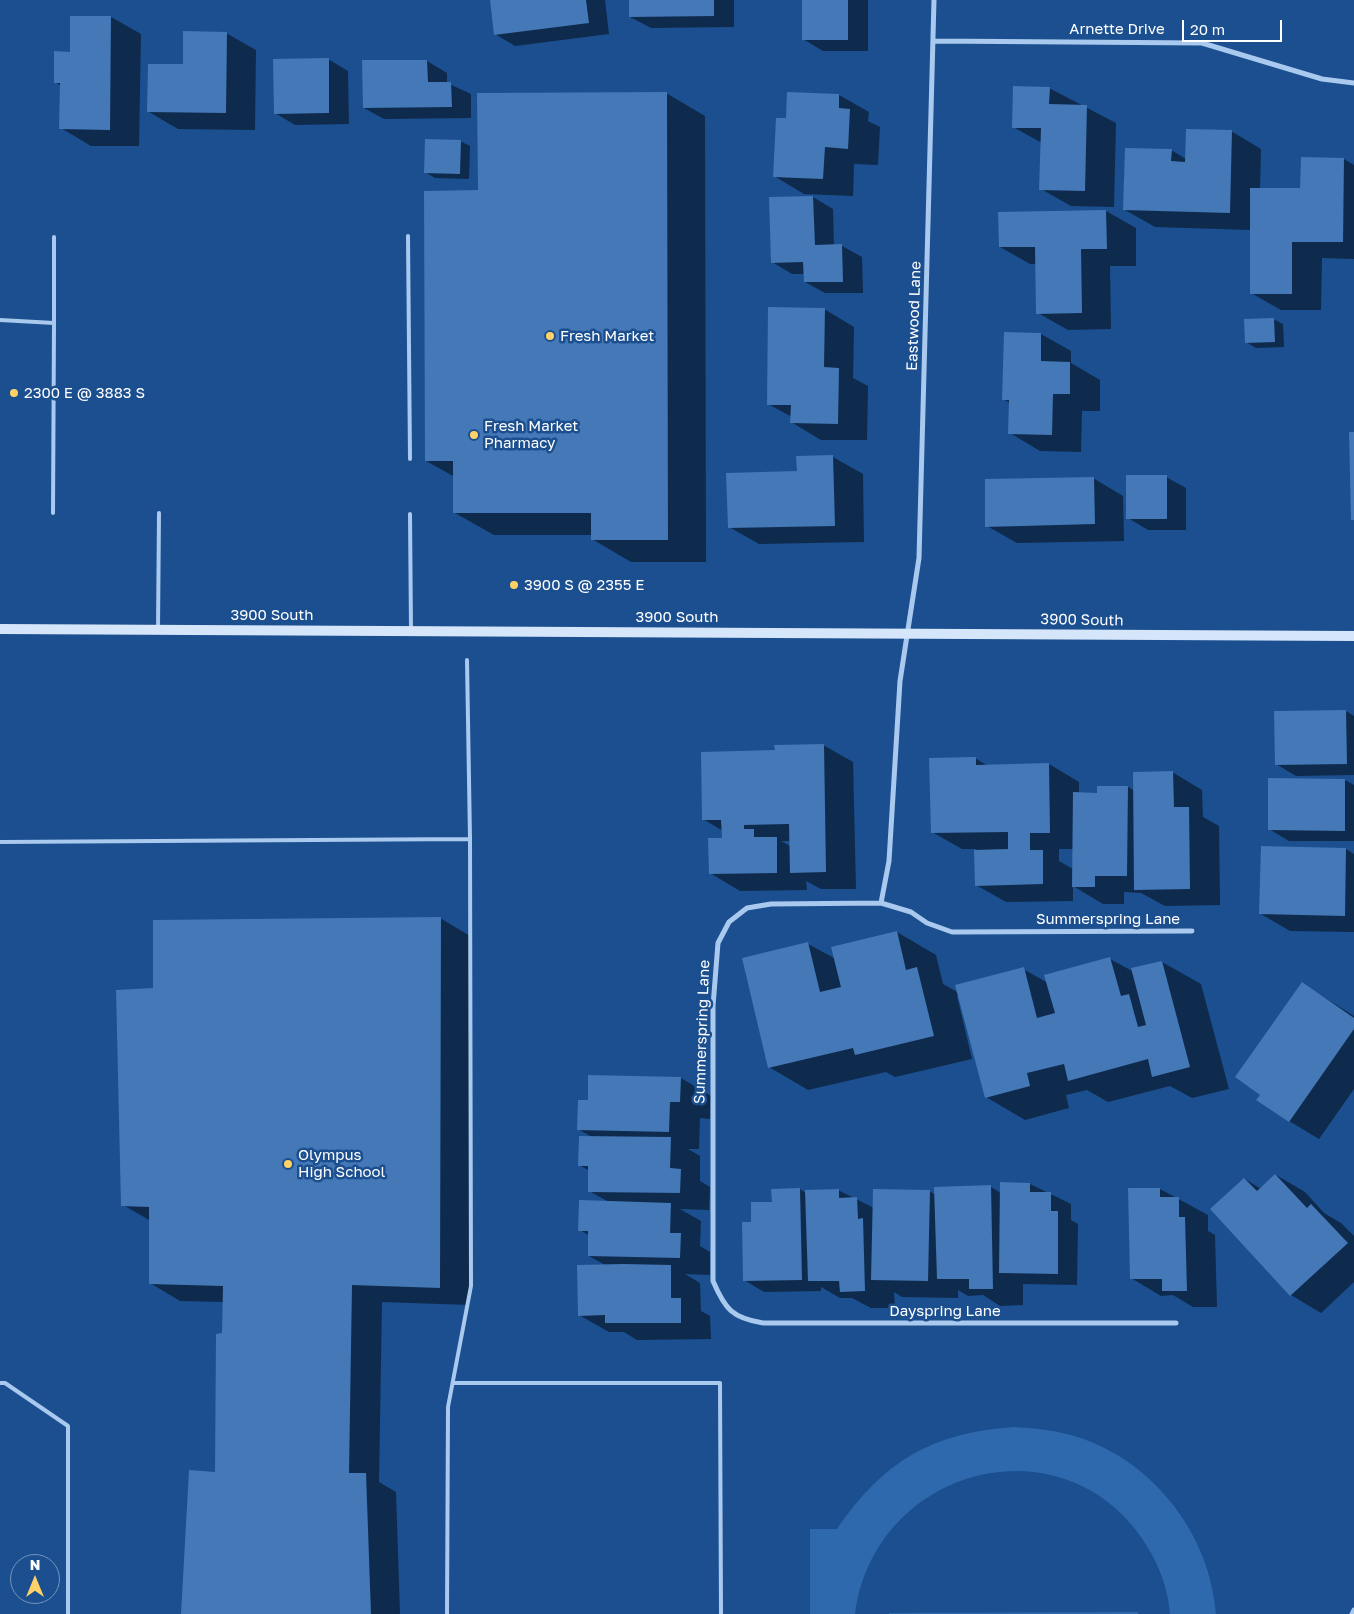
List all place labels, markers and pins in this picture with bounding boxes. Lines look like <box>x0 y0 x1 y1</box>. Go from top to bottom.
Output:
place label: Fresh Market <box>560 327 654 345</box>
marker: Fresh Market <box>544 330 556 342</box>
place label: 2300 E @ 3883 S <box>24 384 145 402</box>
marker: 2300 E @ 3883 S <box>8 387 20 399</box>
place label: Fresh Market Pharmacy <box>484 417 578 452</box>
marker: Fresh Market Pharmacy <box>468 429 480 441</box>
place label: 3900 S @ 2355 E <box>524 576 644 594</box>
marker: 3900 S @ 2355 E <box>508 579 520 591</box>
place label: Olympus High School <box>298 1146 385 1181</box>
marker: Olympus High School <box>282 1158 294 1170</box>

